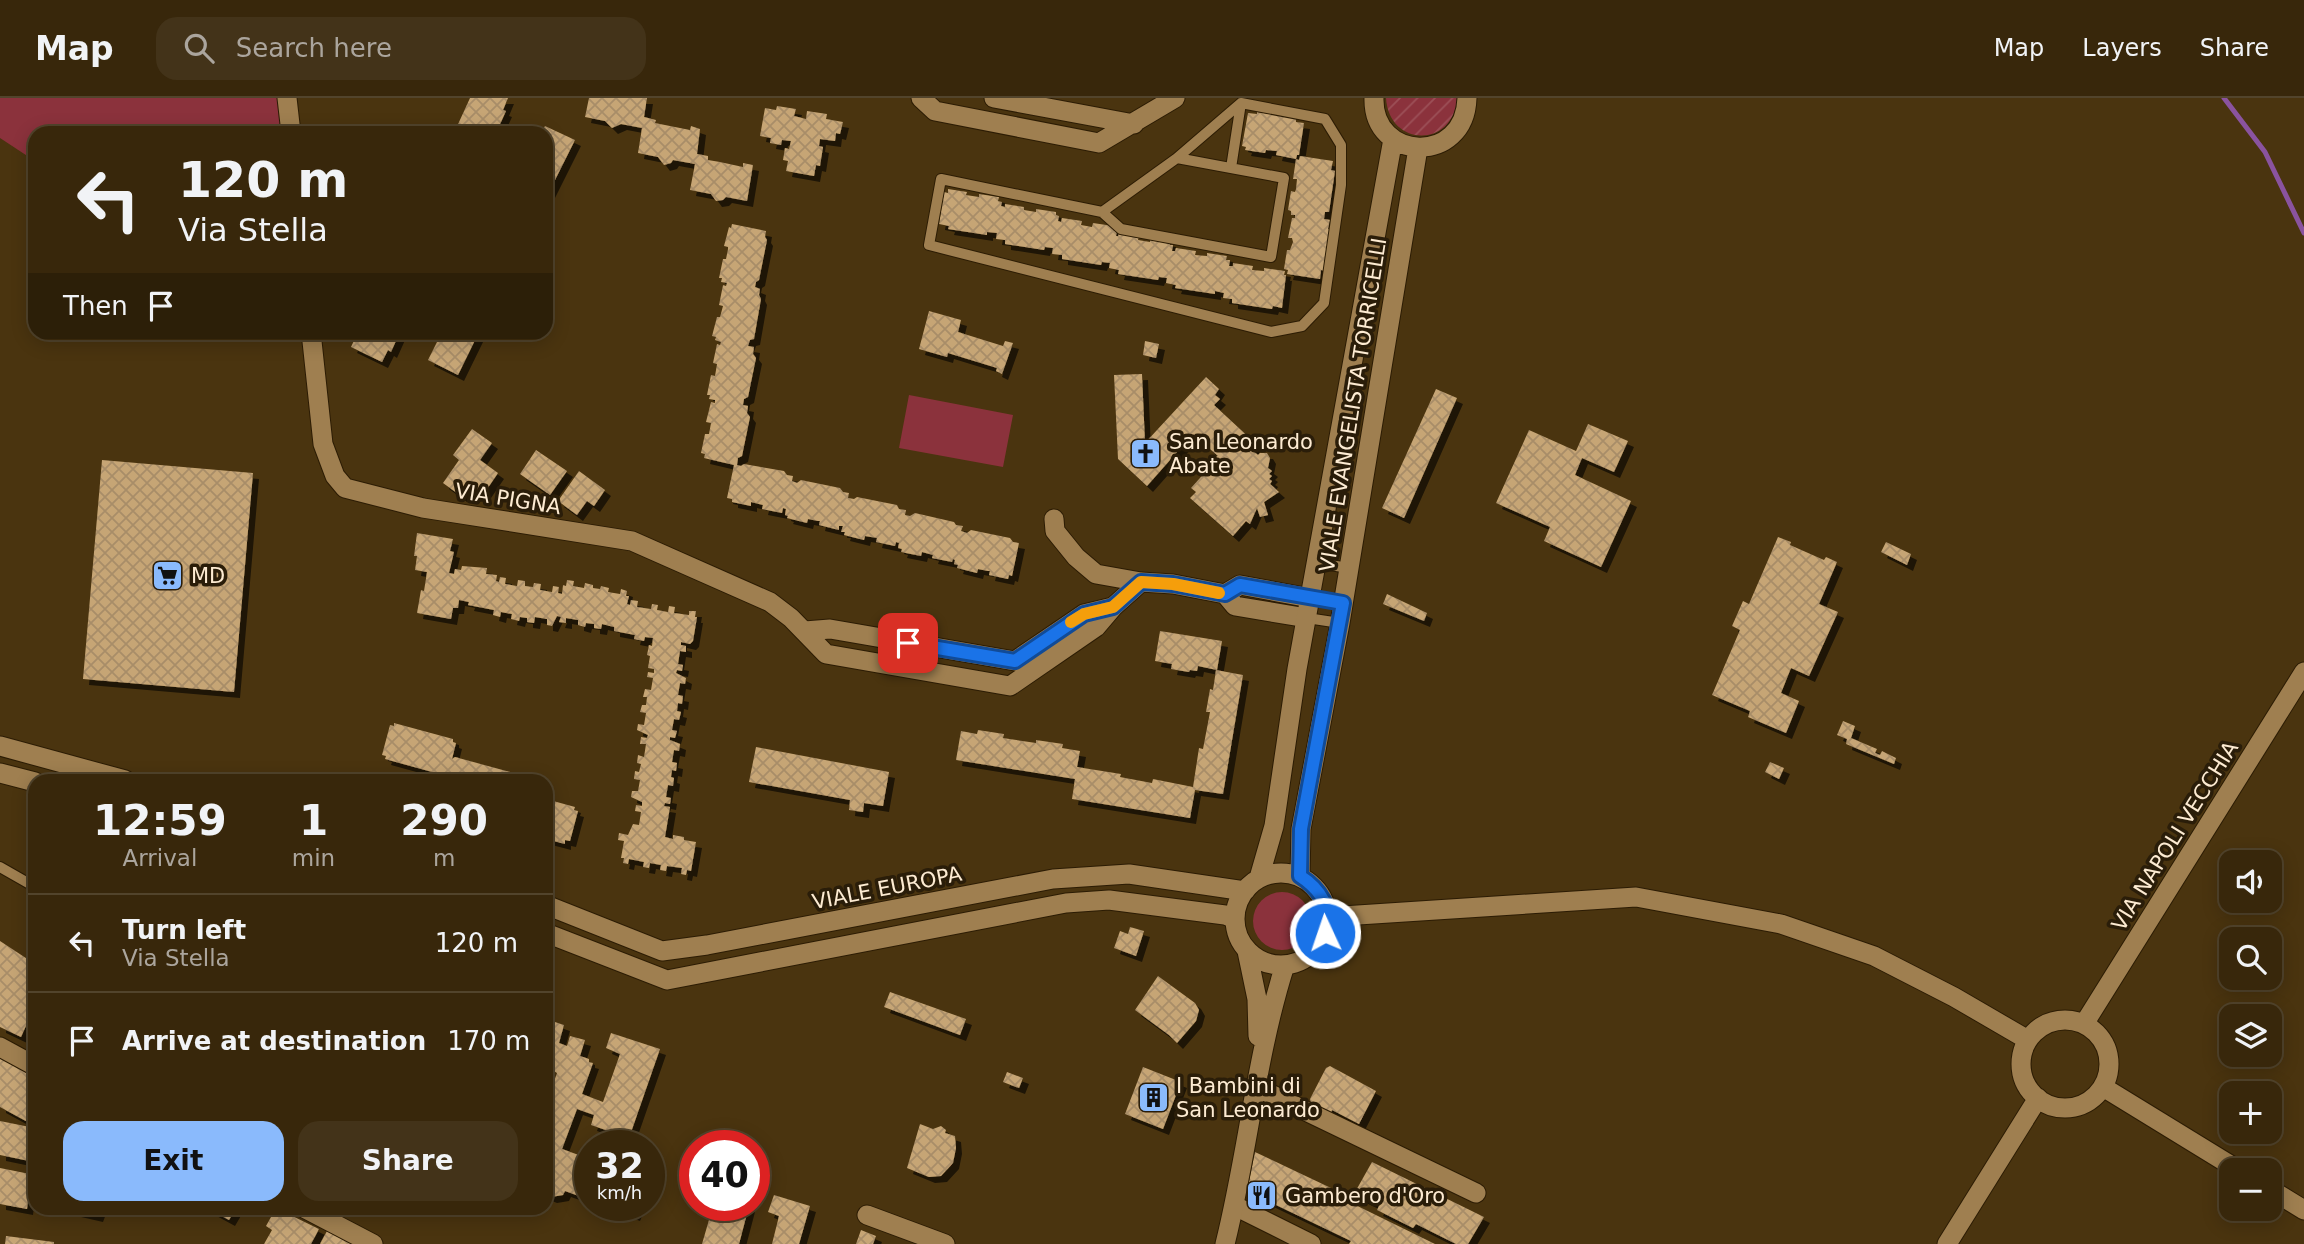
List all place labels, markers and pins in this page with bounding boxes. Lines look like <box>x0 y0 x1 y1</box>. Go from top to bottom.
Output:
place label: San Leonardo Abate <box>1169 430 1313 478</box>
church icon: San Leonardo Abate <box>1129 437 1163 471</box>
supermarket icon: MD <box>151 559 185 593</box>
place label: MD <box>191 564 225 588</box>
pin <box>878 613 938 673</box>
place label: I Bambini di San Leonardo <box>1176 1074 1320 1122</box>
building icon: I Bambini di San Leonardo <box>1136 1081 1170 1115</box>
restaurant icon: Gambero d'Oro <box>1245 1179 1279 1213</box>
place label: Gambero d'Oro <box>1285 1184 1445 1208</box>

